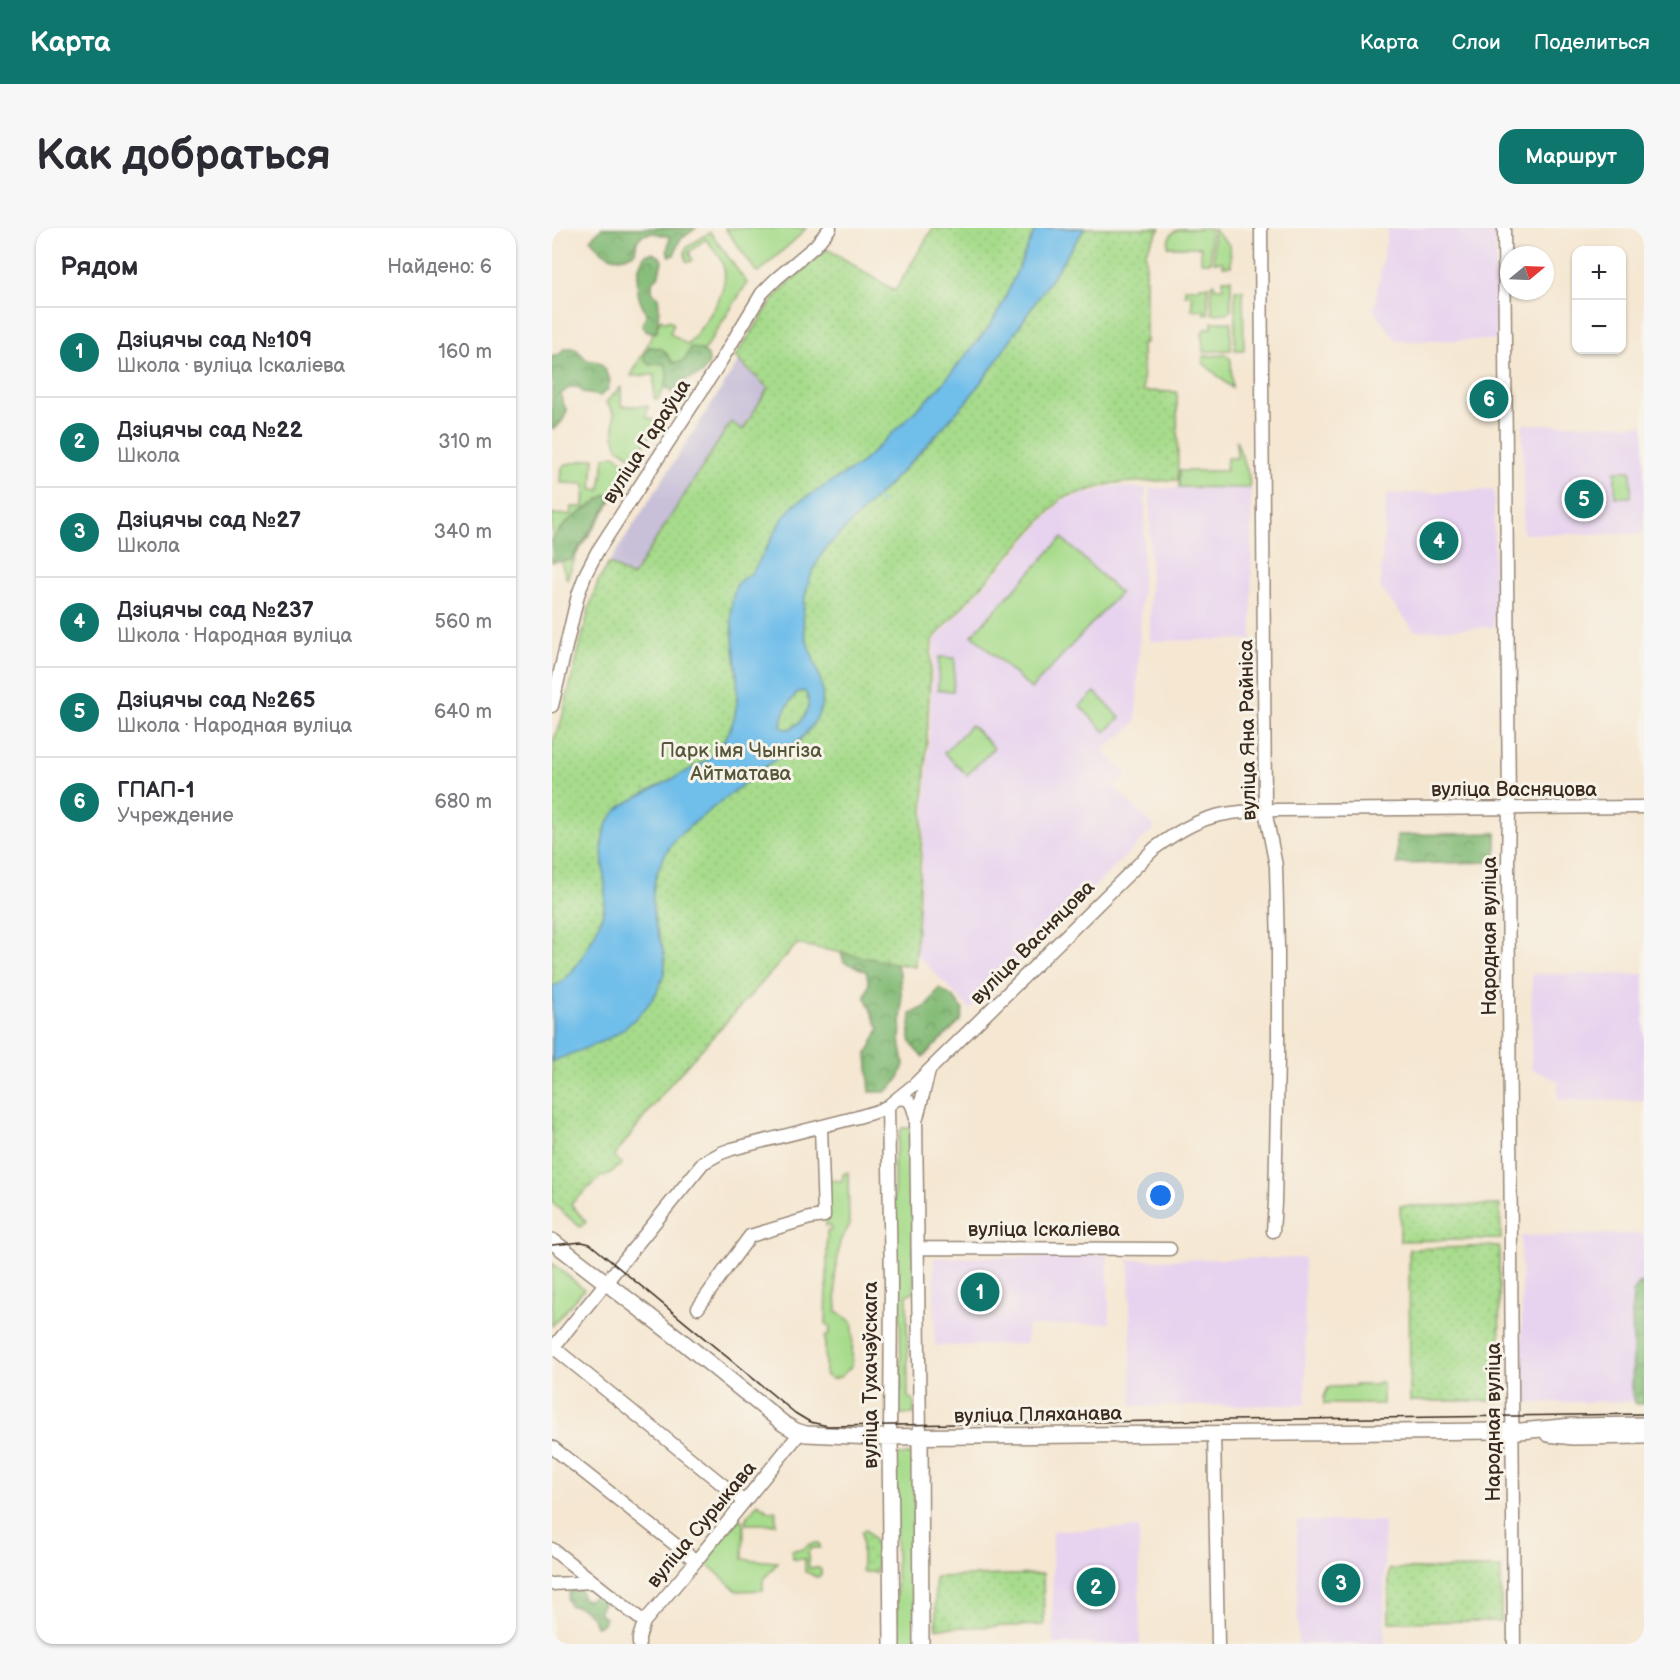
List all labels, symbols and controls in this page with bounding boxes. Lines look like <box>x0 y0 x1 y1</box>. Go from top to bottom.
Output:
text: Карта <box>30 26 110 59</box>
text: Карта <box>1360 30 1419 55</box>
text: Слои <box>1452 30 1501 55</box>
text: Поделиться <box>1534 30 1650 55</box>
button: Маршрут <box>1499 129 1644 184</box>
text: Как добраться <box>36 131 331 182</box>
north arrow <box>1500 246 1554 300</box>
map controls <box>1572 246 1626 354</box>
button: + <box>1572 246 1626 300</box>
text: Рядом <box>60 252 138 283</box>
text: Найдено: 6 <box>387 255 492 279</box>
button: − <box>1572 300 1626 354</box>
text: Дзіцячы сад №109 <box>117 327 312 354</box>
text: 1 <box>75 340 84 364</box>
text: 160 m <box>438 340 492 364</box>
text: Школа · вуліца Іскаліева <box>117 354 345 378</box>
street label: вуліца Гараўца <box>598 375 696 508</box>
pin: 6 <box>1470 376 1508 422</box>
text: Дзіцячы сад №22 <box>117 417 303 444</box>
text: 2 <box>74 430 85 454</box>
text: 310 m <box>438 430 492 454</box>
text: Школа <box>117 444 180 468</box>
pin: 5 <box>1564 476 1604 522</box>
text: Дзіцячы сад №27 <box>117 507 301 534</box>
pin: 4 <box>1420 518 1458 564</box>
text: 3 <box>74 520 85 544</box>
text: 340 m <box>434 520 492 544</box>
text: Школа <box>117 534 180 558</box>
text: Дзіцячы сад №237 <box>117 597 314 624</box>
text: 4 <box>74 610 85 634</box>
text: 560 m <box>435 610 492 634</box>
text: Школа · Народная вуліца <box>117 624 352 648</box>
street label: вуліца Яна Райніса <box>1234 639 1262 821</box>
text: Дзіцячы сад №265 <box>117 687 316 714</box>
text: 5 <box>74 700 85 724</box>
text: 640 m <box>434 700 492 724</box>
text: Школа · Народная вуліца <box>117 714 352 738</box>
park label: Парк імя Чынгіза Айтматава <box>660 739 822 786</box>
text: ГПАП-1 <box>117 777 195 804</box>
street label: вуліца Васняцова <box>1431 778 1597 802</box>
text: 6 <box>73 790 86 814</box>
text: 680 m <box>434 790 492 814</box>
text: Учреждение <box>117 804 234 828</box>
street label: Народная вуліца <box>1478 856 1502 1016</box>
street label: вуліца Васняцова <box>965 875 1100 1010</box>
your location <box>1146 1181 1175 1210</box>
street label: вуліца Іскаліева <box>968 1218 1120 1242</box>
pin: 1 <box>960 1270 1000 1314</box>
street label: вуліца Тухачэўскага <box>859 1281 883 1469</box>
street label: Народная вуліца <box>1482 1342 1506 1502</box>
street label: вуліца Пляханава <box>954 1402 1123 1428</box>
street label: вуліца Сурыкава <box>642 1456 762 1593</box>
pin: 3 <box>1322 1560 1360 1606</box>
pin: 2 <box>1076 1564 1116 1610</box>

